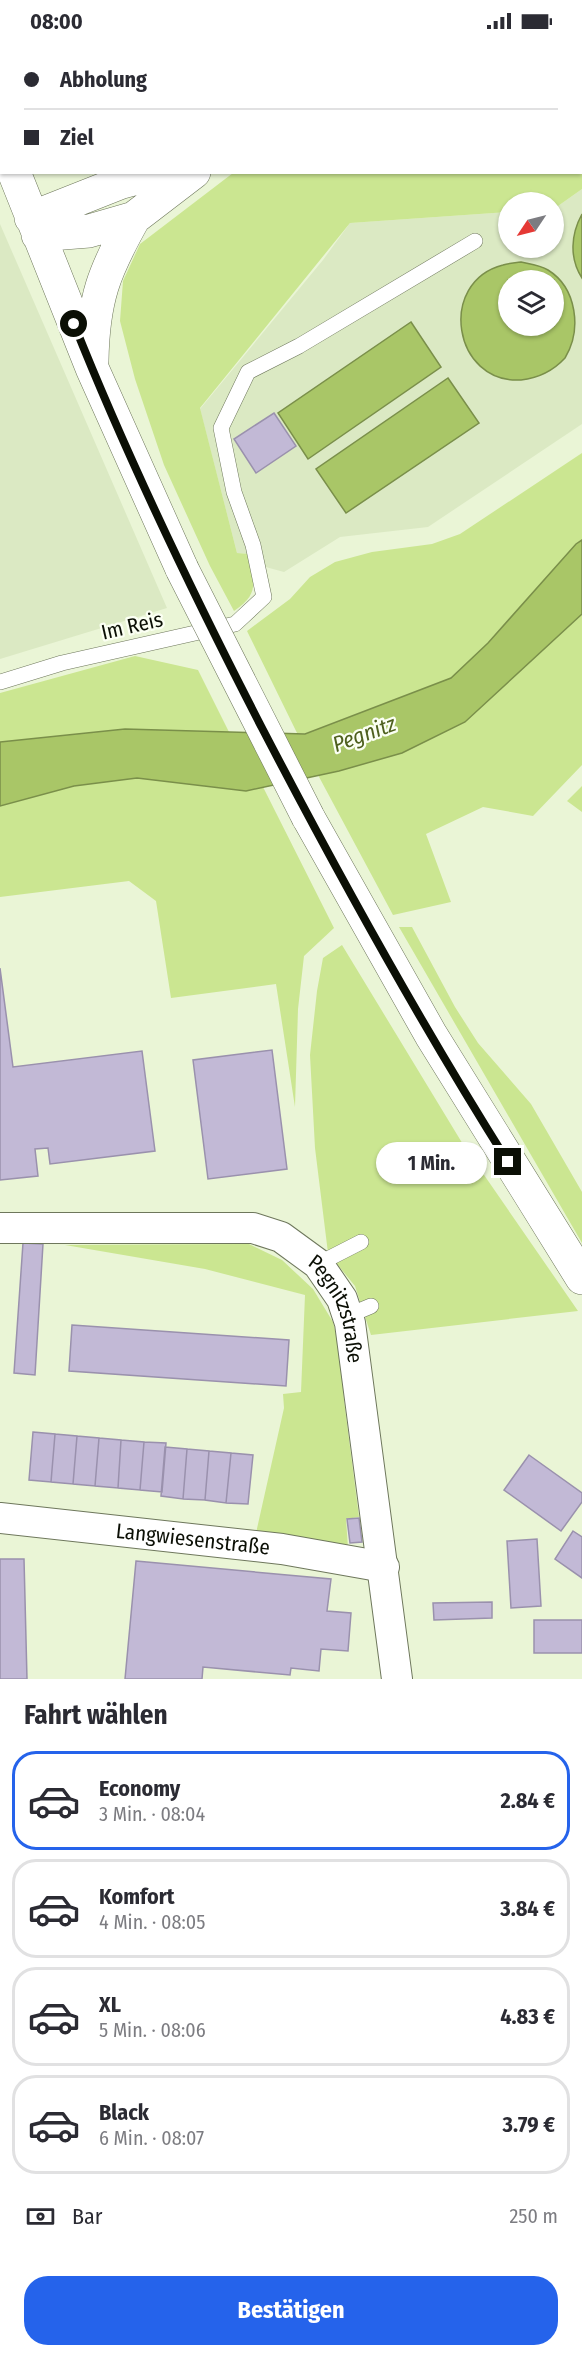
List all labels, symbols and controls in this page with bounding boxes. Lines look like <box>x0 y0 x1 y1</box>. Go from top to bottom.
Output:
text: 08:00 <box>30 8 83 35</box>
text: Abholung <box>60 66 147 93</box>
text: Ziel <box>60 124 94 151</box>
north arrow <box>498 192 564 258</box>
map controls <box>498 192 564 336</box>
button: layers <box>498 270 564 336</box>
route start <box>60 310 87 337</box>
street label: Im Reis <box>99 606 165 646</box>
water label: Pegnitz <box>329 710 400 758</box>
callout: 1 Min. <box>376 1141 487 1183</box>
route end <box>494 1148 521 1175</box>
text: 1 Min. <box>408 1151 455 1175</box>
street label: Pegnitzstraße <box>303 1248 368 1365</box>
street label: Langwiesenstraße <box>115 1518 271 1561</box>
text: Fahrt wählen <box>24 1699 168 1731</box>
icon: car <box>27 1774 81 1828</box>
text: Economy <box>99 1775 180 1802</box>
text: 2.84 € <box>500 1787 555 1814</box>
text: 3 Min. · 08:04 <box>99 1802 205 1826</box>
icon: car <box>27 1882 81 1936</box>
text: Komfort <box>99 1883 174 1910</box>
text: 3.84 € <box>500 1895 555 1922</box>
text: 4 Min. · 08:05 <box>99 1910 205 1934</box>
icon: car <box>27 1990 81 2044</box>
text: XL <box>99 1991 121 2018</box>
text: 4.83 € <box>500 2003 555 2030</box>
text: 5 Min. · 08:06 <box>99 2018 206 2042</box>
icon: car <box>27 2098 81 2152</box>
text: Black <box>99 2099 149 2126</box>
text: 3.79 € <box>503 2111 555 2138</box>
text: 6 Min. · 08:07 <box>99 2126 204 2150</box>
icon: cash <box>24 2200 57 2233</box>
text: Bar <box>72 2203 103 2230</box>
text: 250 m <box>510 2204 558 2228</box>
button: Bestätigen <box>24 2276 558 2345</box>

